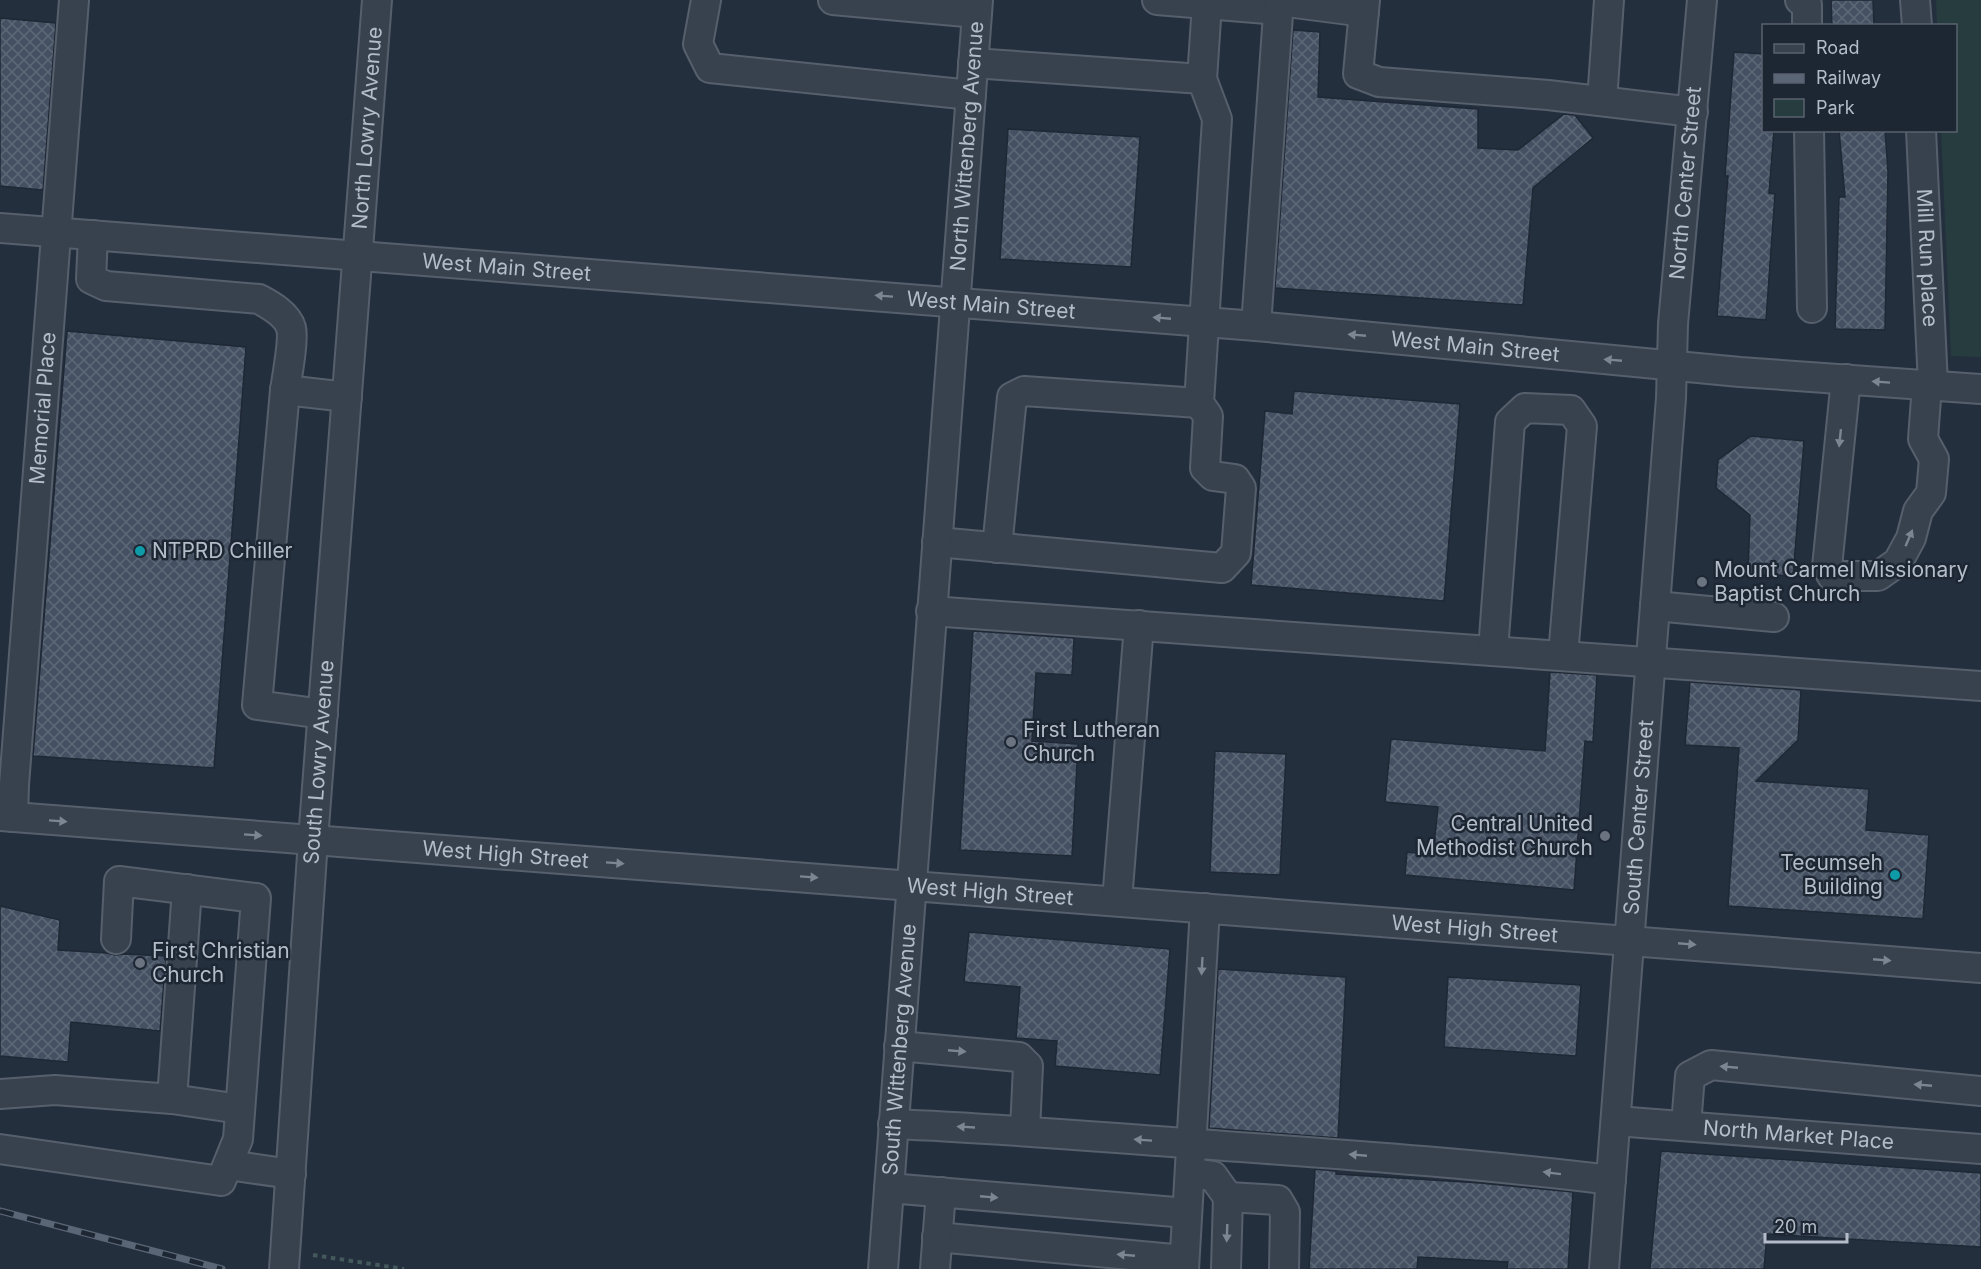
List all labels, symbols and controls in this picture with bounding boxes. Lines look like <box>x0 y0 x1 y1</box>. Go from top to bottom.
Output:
street label: North Wittenberg Avenue <box>945 20 988 272</box>
legend <box>1762 24 1957 132</box>
street label: North Lowry Avenue <box>347 26 387 230</box>
text: Road <box>1816 37 1859 58</box>
text: Railway <box>1816 67 1881 88</box>
street label: North Center Street <box>1664 85 1706 281</box>
text: Park <box>1816 97 1855 118</box>
street label: Mill Run place <box>1912 188 1943 328</box>
street label: West Main Street <box>421 248 592 286</box>
street label: West Main Street <box>906 286 1077 324</box>
one-way arrow <box>875 292 894 301</box>
one-way arrow <box>1153 313 1172 323</box>
street label: West Main Street <box>1390 326 1561 367</box>
one-way arrow <box>1347 330 1366 340</box>
street label: Memorial Place <box>24 331 61 485</box>
one-way arrow <box>1604 355 1623 365</box>
one-way arrow <box>1871 377 1890 386</box>
one-way arrow <box>1835 428 1845 447</box>
one-way arrow <box>1904 529 1914 547</box>
place label: NTPRD Chiller <box>152 538 293 563</box>
marker: NTPRD Chiller <box>133 544 147 558</box>
place label: Mount Carmel Missionary Baptist Church <box>1714 557 1968 606</box>
marker: Mount Carmel Missionary Baptist Church <box>1695 575 1709 589</box>
street label: South Lowry Avenue <box>298 659 339 865</box>
place label: First Lutheran Church <box>1023 717 1160 766</box>
street label: South Center Street <box>1618 719 1658 916</box>
marker: First Lutheran Church <box>1004 735 1018 749</box>
place label: Central United Methodist Church <box>1416 811 1593 860</box>
one-way arrow <box>49 816 68 825</box>
marker: Central United Methodist Church <box>1598 829 1612 843</box>
one-way arrow <box>243 831 262 840</box>
street label: West High Street <box>421 835 590 873</box>
place label: Tecumseh Building <box>1780 850 1883 899</box>
one-way arrow <box>605 858 624 868</box>
marker: Tecumseh Building <box>1888 868 1902 882</box>
one-way arrow <box>800 873 819 882</box>
street label: West High Street <box>906 873 1074 910</box>
street label: West High Street <box>1390 910 1559 948</box>
street label: South Wittenberg Avenue <box>877 923 921 1176</box>
place label: First Christian Church <box>152 938 290 987</box>
one-way arrow <box>1678 939 1697 949</box>
one-way arrow <box>1872 955 1891 964</box>
marker: First Christian Church <box>133 956 147 970</box>
one-way arrow <box>1197 957 1207 976</box>
one-way arrow <box>948 1046 967 1056</box>
one-way arrow <box>1719 1062 1738 1072</box>
one-way arrow <box>1913 1080 1932 1090</box>
street label: North Market Place <box>1702 1115 1895 1154</box>
one-way arrow <box>957 1123 976 1132</box>
one-way arrow <box>1133 1136 1152 1145</box>
one-way arrow <box>1349 1151 1368 1160</box>
one-way arrow <box>1543 1168 1562 1178</box>
one-way arrow <box>979 1192 998 1201</box>
scale bar <box>1765 1206 1848 1244</box>
text: 20 m <box>1774 1216 1817 1237</box>
one-way arrow <box>1222 1223 1231 1242</box>
one-way arrow <box>1117 1250 1136 1260</box>

